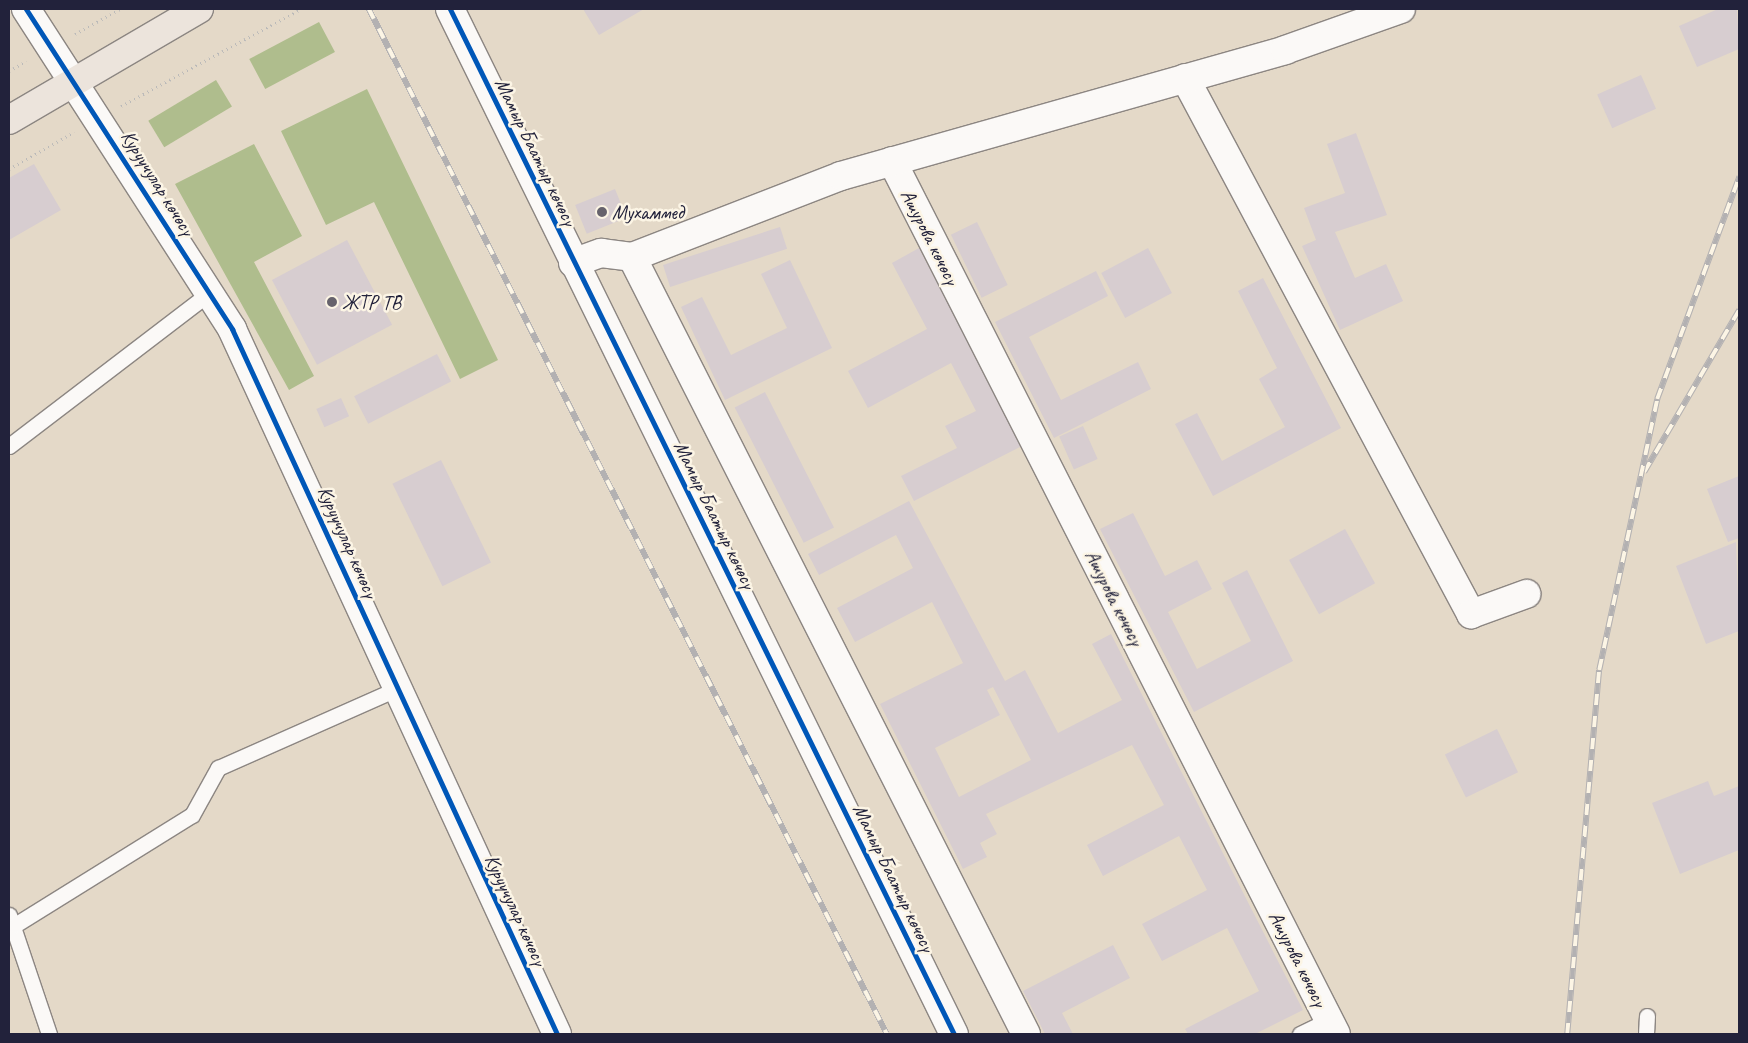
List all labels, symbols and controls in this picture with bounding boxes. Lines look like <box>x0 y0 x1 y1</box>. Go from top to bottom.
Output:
street label: Мамыр Баатыр көчөсү <box>490 75 582 229</box>
street label: Куруучулар көчөсү <box>116 126 200 240</box>
street label: Ашурова көчөсү <box>896 185 964 289</box>
place label: Мухаммед <box>612 200 684 224</box>
marker: Мухаммед <box>596 206 608 218</box>
place label: ЖТР ТВ <box>342 290 401 314</box>
marker: ЖТР ТВ <box>326 296 338 308</box>
street label: Мамыр Баатыр көчөсү <box>669 438 761 592</box>
street label: Куруучулар көчөсү <box>313 482 383 602</box>
street label: Ашурова көчөсү <box>1080 546 1148 650</box>
street label: Мамыр Баатыр көчөсү <box>848 801 940 955</box>
street label: Куруучулар көчөсү <box>480 850 552 970</box>
street label: Ашурова көчөсү <box>1264 907 1332 1011</box>

